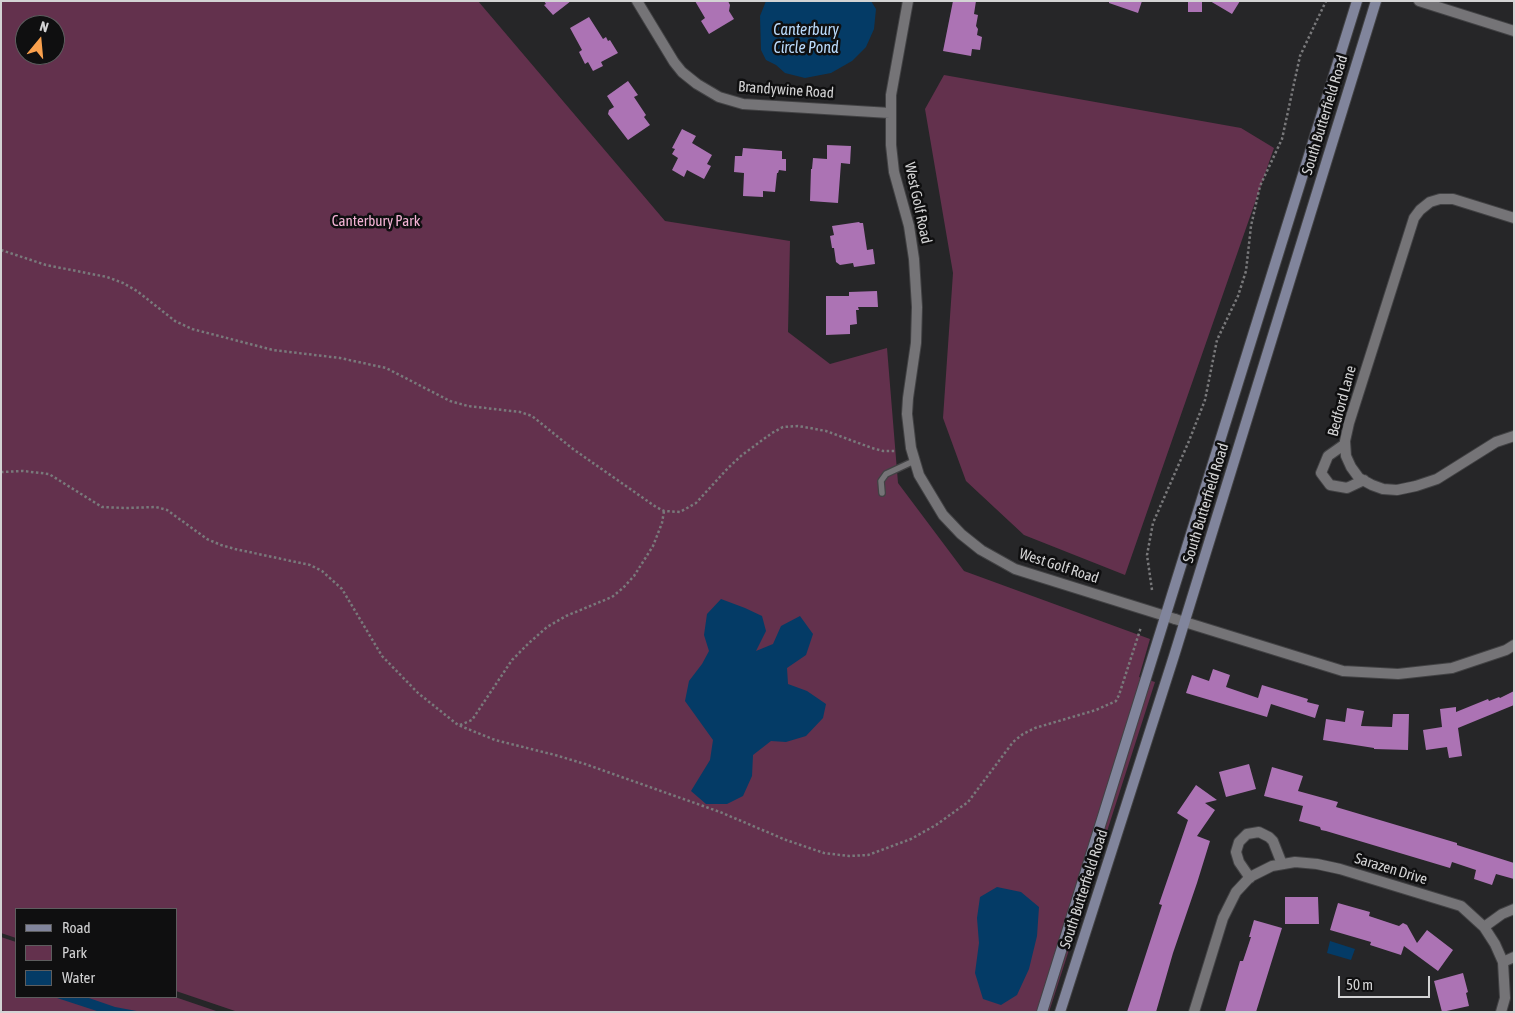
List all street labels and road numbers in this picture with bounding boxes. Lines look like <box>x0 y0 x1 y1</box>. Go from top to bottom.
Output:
street label: South Butterfield Road <box>1298 53 1352 177</box>
street label: Brandywine Road <box>738 78 834 102</box>
street label: West Golf Road <box>901 161 935 245</box>
street label: Bedford Lane <box>1324 364 1360 438</box>
street label: South Butterfield Road <box>1179 441 1233 565</box>
street label: West Golf Road <box>1017 545 1101 587</box>
street label: South Butterfield Road <box>1056 827 1112 951</box>
street label: Sarazen Drive <box>1353 849 1429 889</box>

